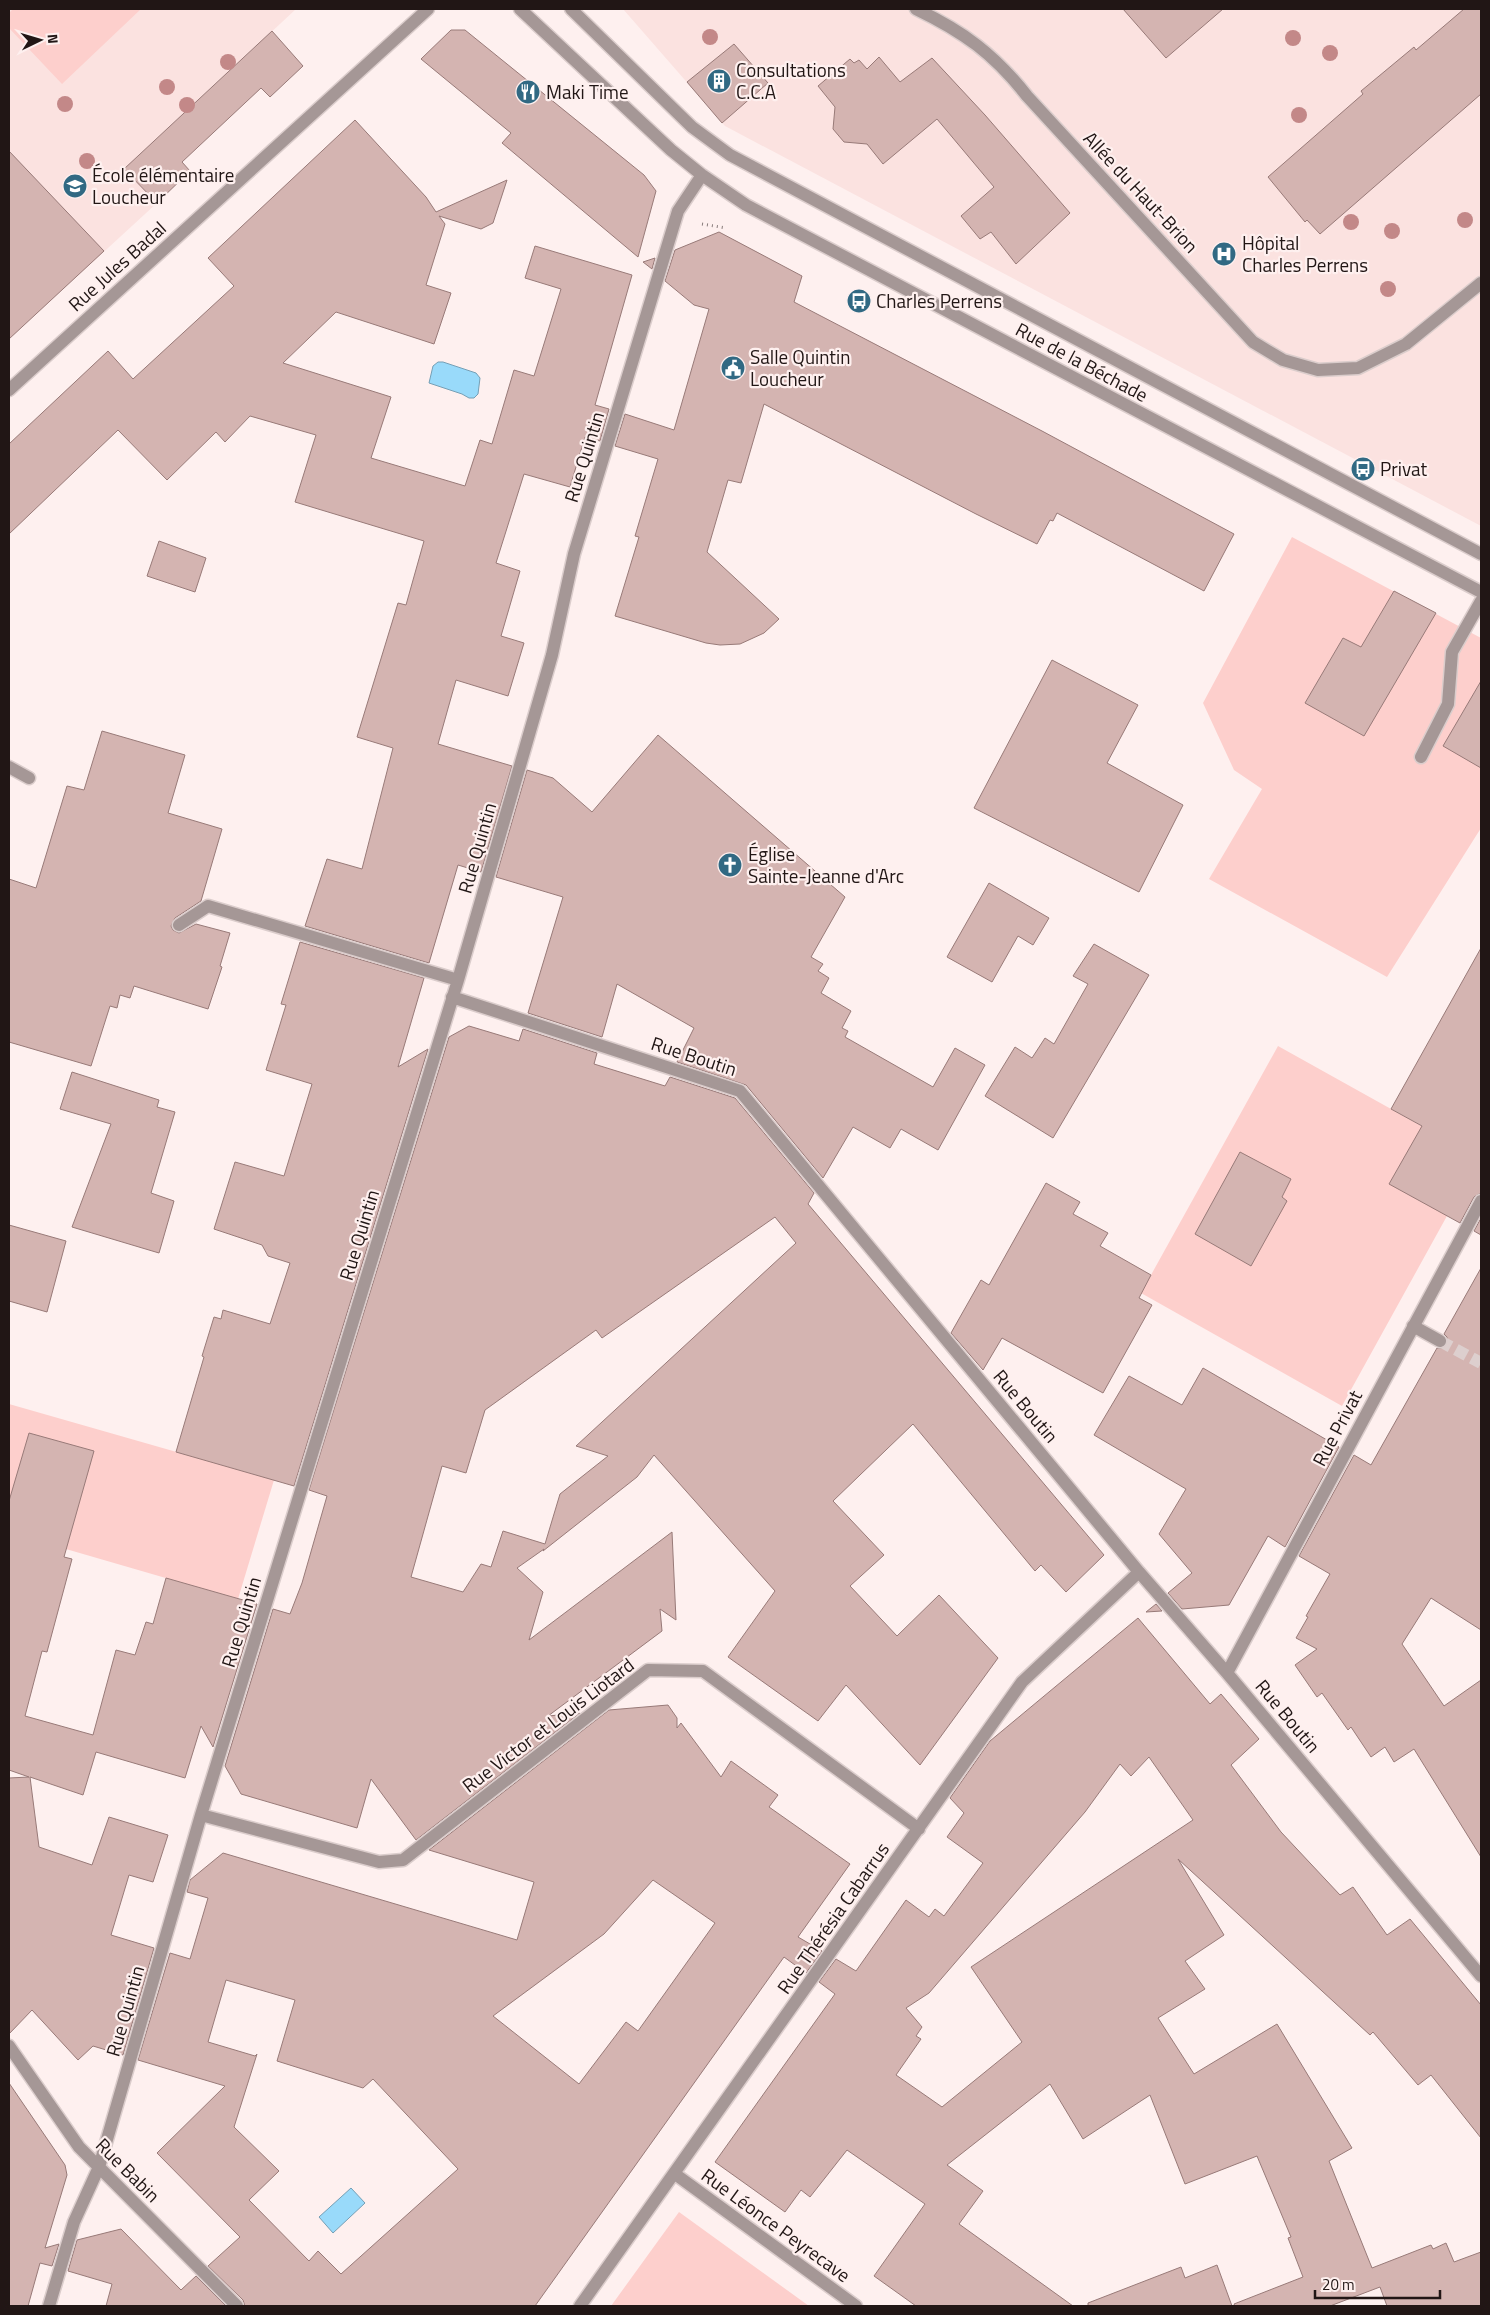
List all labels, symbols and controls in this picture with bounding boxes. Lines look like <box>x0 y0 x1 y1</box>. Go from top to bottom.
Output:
north arrow <box>15 15 65 65</box>
text: N <box>43 33 64 45</box>
place label: Consultations C.C.A <box>736 55 846 106</box>
building icon: Consultations C.C.A <box>706 68 732 94</box>
place label: Maki Time <box>546 77 629 106</box>
restaurant icon: Maki Time <box>515 79 541 105</box>
street label: Allée du Haut-Brion <box>1077 124 1206 259</box>
place label: École élémentaire Loucheur <box>92 160 234 211</box>
school or university icon: École élémentaire Loucheur <box>62 173 88 199</box>
street label: Rue Jules Badal <box>61 214 172 318</box>
place label: Hôpital Charles Perrens <box>1242 228 1368 279</box>
hospital icon: Hôpital Charles Perrens <box>1211 241 1237 267</box>
place label: Charles Perrens <box>876 286 1002 315</box>
bus stop icon: Charles Perrens <box>846 288 872 314</box>
street label: Rue de la Béchade <box>1011 314 1154 409</box>
place label: Salle Quintin Loucheur <box>750 342 850 393</box>
public building icon: Salle Quintin Loucheur <box>720 355 746 381</box>
street label: Rue Quintin <box>556 408 611 506</box>
place label: Privat <box>1380 454 1428 483</box>
bus stop icon: Privat <box>1350 456 1376 482</box>
street label: Rue Quintin <box>450 799 503 897</box>
place label: Église Sainte-Jeanne d'Arc <box>748 839 904 890</box>
church icon: Église Sainte-Jeanne d'Arc <box>717 852 743 878</box>
street label: Rue Boutin <box>648 1028 741 1083</box>
street label: Rue Quintin <box>331 1186 386 1284</box>
street label: Rue Boutin <box>987 1363 1066 1449</box>
street label: Rue Privat <box>1304 1384 1369 1471</box>
street label: Rue Quintin <box>213 1573 268 1671</box>
street label: Rue Victor et Louis Liotard <box>456 1650 640 1799</box>
street label: Rue Boutin <box>1249 1673 1328 1759</box>
street label: Rue Thérésia Cabarrus <box>769 1836 896 2000</box>
street label: Rue Quintin <box>98 1962 151 2060</box>
street label: Rue Babin <box>89 2131 167 2209</box>
street label: Rue Léonce Peyrecave <box>696 2160 857 2289</box>
scale bar <box>1315 2268 1440 2300</box>
text: 20 m <box>1322 2273 1355 2296</box>

